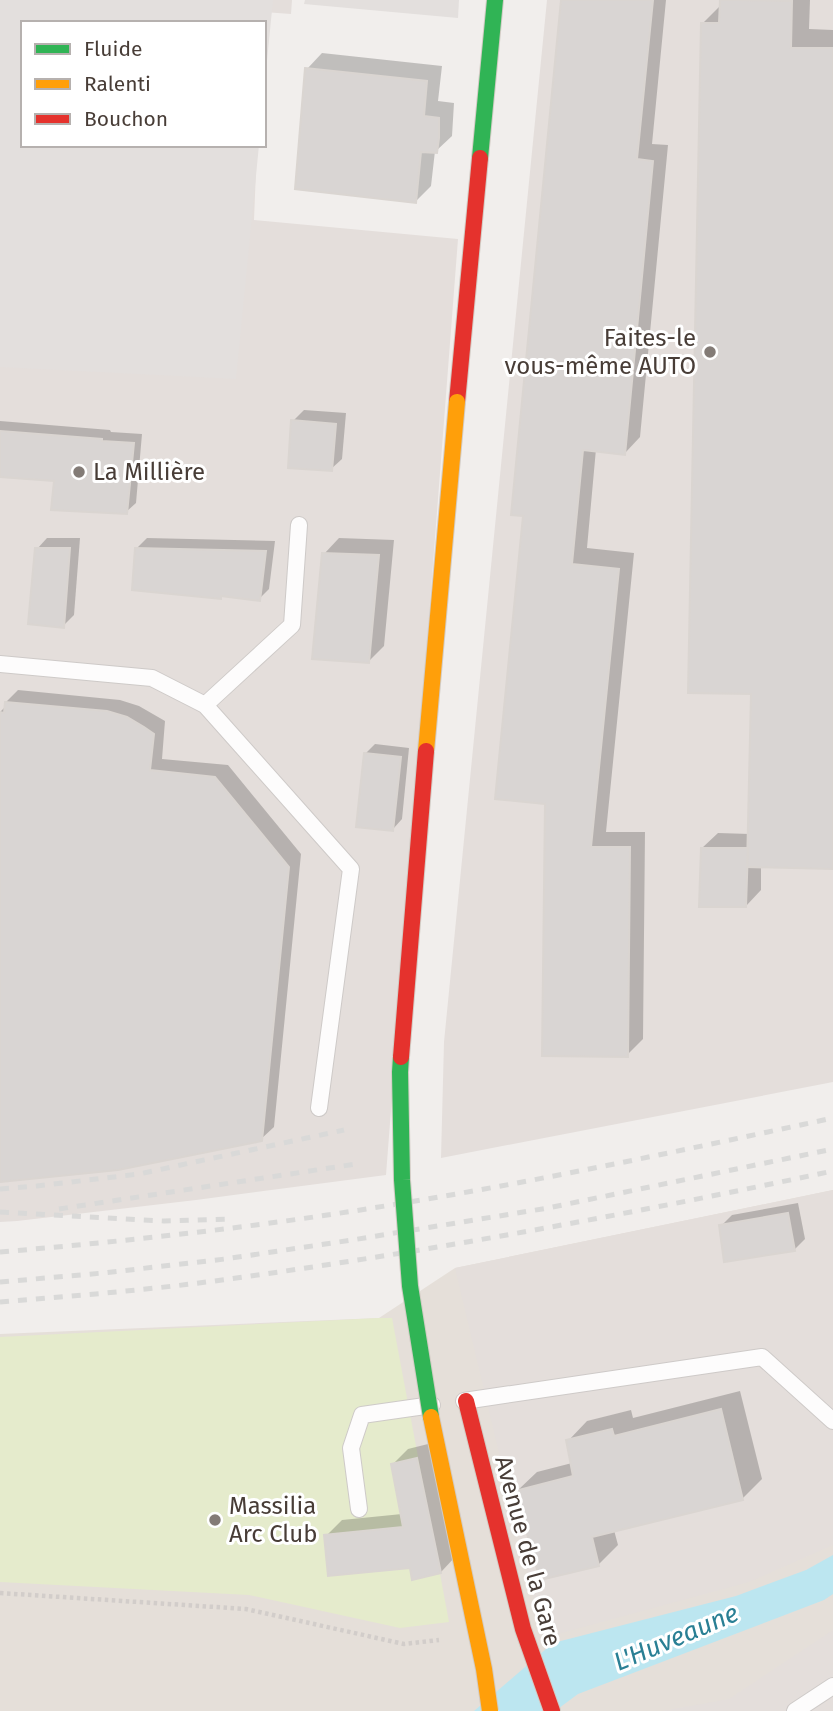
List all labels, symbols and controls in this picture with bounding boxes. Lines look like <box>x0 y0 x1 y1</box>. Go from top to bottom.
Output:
legend <box>21 21 266 147</box>
text: Fluide <box>84 36 142 62</box>
text: Ralenti <box>84 71 151 97</box>
text: Bouchon <box>84 106 168 132</box>
place label: Faites-le vous-même AUTO <box>504 324 696 380</box>
marker: Faites-le vous-même AUTO <box>702 344 718 360</box>
place label: La Millière <box>93 458 205 486</box>
marker: La Millière <box>71 464 87 480</box>
street label: Avenue de la Gare <box>489 1453 567 1649</box>
place label: Massilia Arc Club <box>229 1492 318 1548</box>
marker: Massilia Arc Club <box>207 1512 223 1528</box>
water label: L'Huveaune <box>609 1597 743 1678</box>

